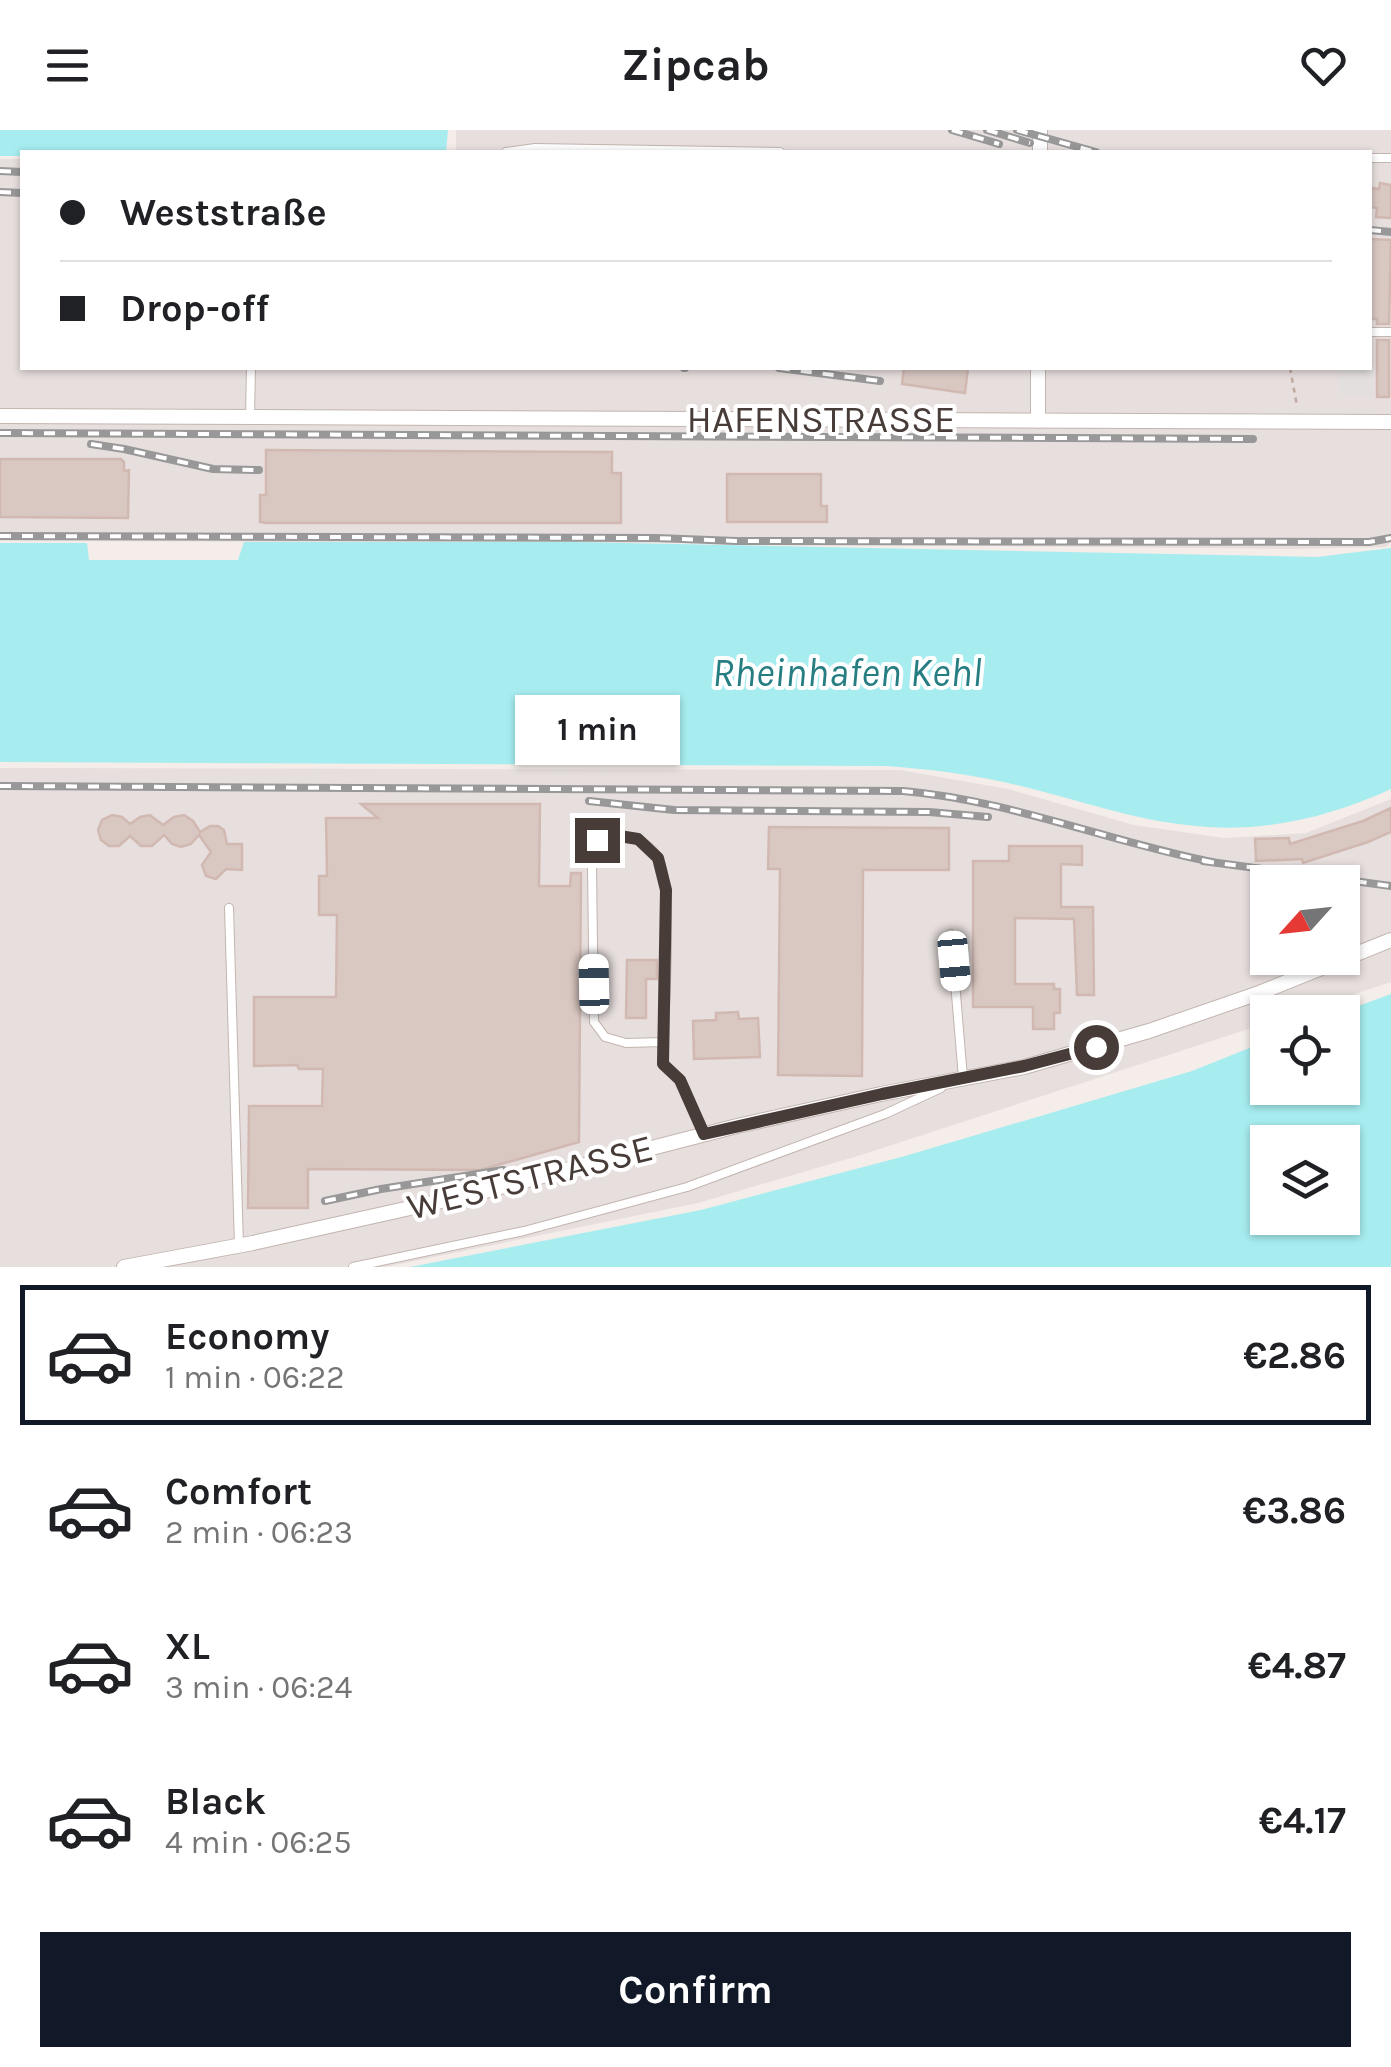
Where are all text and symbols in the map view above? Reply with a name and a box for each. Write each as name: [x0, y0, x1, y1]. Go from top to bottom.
icon: menu: [40, 38, 95, 93]
icon: heart: [1296, 38, 1351, 93]
text: Zipcab: [621, 39, 770, 91]
text: Weststraße: [120, 190, 327, 235]
text: Drop-off: [120, 286, 269, 331]
street label: HAFENSTRASSE: [687, 397, 955, 442]
water label: Rheinhafen Kehl: [712, 649, 982, 696]
callout: 1 min: [514, 695, 680, 765]
text: 1 min: [557, 711, 638, 748]
route end: [575, 818, 620, 863]
north arrow: [1250, 865, 1360, 975]
map controls: [1250, 865, 1360, 1235]
car: [936, 930, 972, 992]
car: [578, 954, 610, 1014]
button: locate: [1250, 995, 1360, 1105]
route start: [1074, 1025, 1119, 1070]
street label: WESTSTRASSE: [403, 1125, 658, 1230]
button: layers: [1250, 1125, 1360, 1235]
icon: car: [45, 1310, 135, 1400]
text: Economy: [165, 1314, 329, 1359]
text: €2.86: [1243, 1333, 1346, 1378]
text: 1 min · 06:22: [165, 1359, 345, 1396]
icon: car: [45, 1465, 135, 1555]
text: Comfort: [165, 1469, 312, 1514]
text: €3.86: [1242, 1488, 1346, 1533]
text: 2 min · 06:23: [165, 1514, 353, 1551]
icon: car: [45, 1620, 135, 1710]
text: XL: [165, 1624, 210, 1669]
text: €4.87: [1248, 1643, 1346, 1688]
text: 3 min · 06:24: [165, 1669, 352, 1706]
icon: car: [45, 1775, 135, 1865]
text: Black: [165, 1779, 266, 1824]
text: €4.17: [1259, 1798, 1346, 1843]
text: 4 min · 06:25: [165, 1824, 351, 1861]
button: Confirm: [40, 1932, 1351, 2047]

